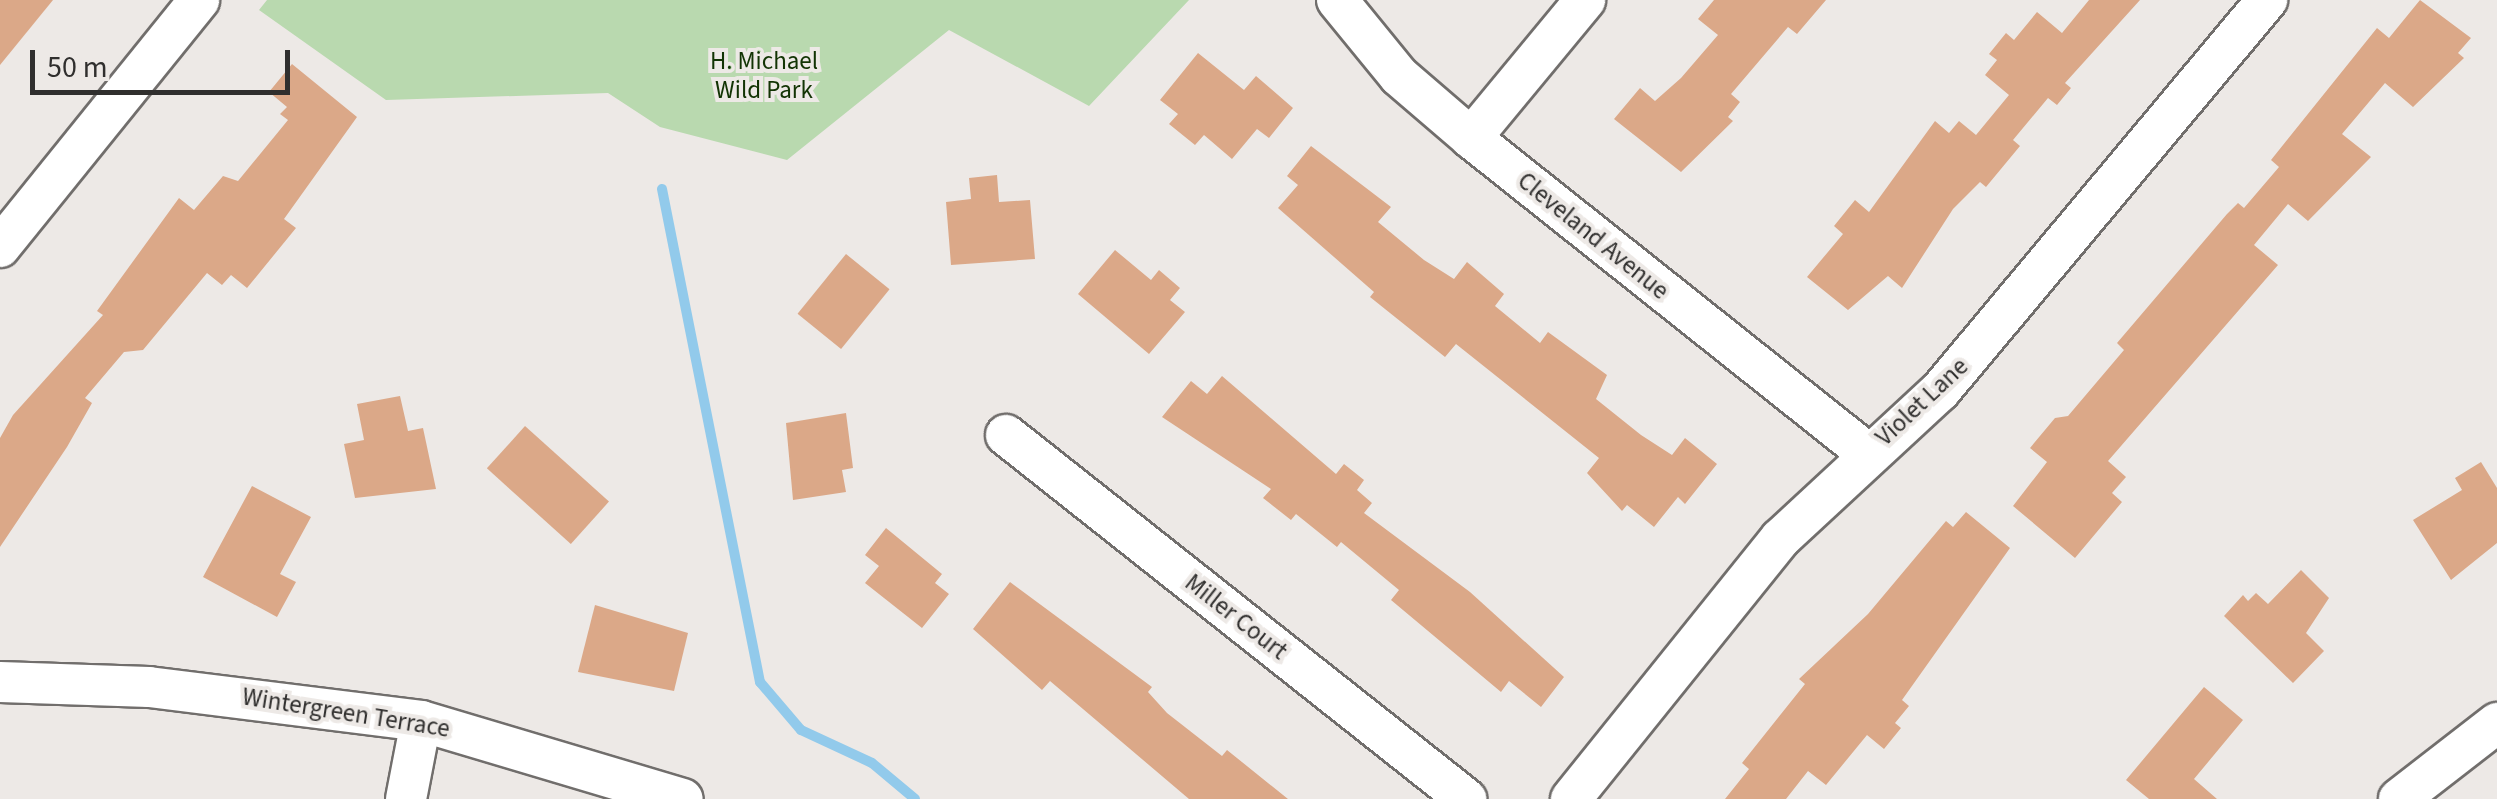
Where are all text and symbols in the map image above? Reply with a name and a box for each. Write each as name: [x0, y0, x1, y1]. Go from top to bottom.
scale bar: [35, 30, 295, 92]
text: 50 m: [47, 46, 108, 89]
park label: H. Michael Wild Park: [710, 47, 818, 106]
street label: Cleveland Avenue: [1511, 166, 1675, 306]
street label: Violet Lane: [1870, 352, 1974, 452]
street label: Miller Court: [1179, 568, 1293, 666]
street label: Wintergreen Terrace: [240, 682, 452, 744]

